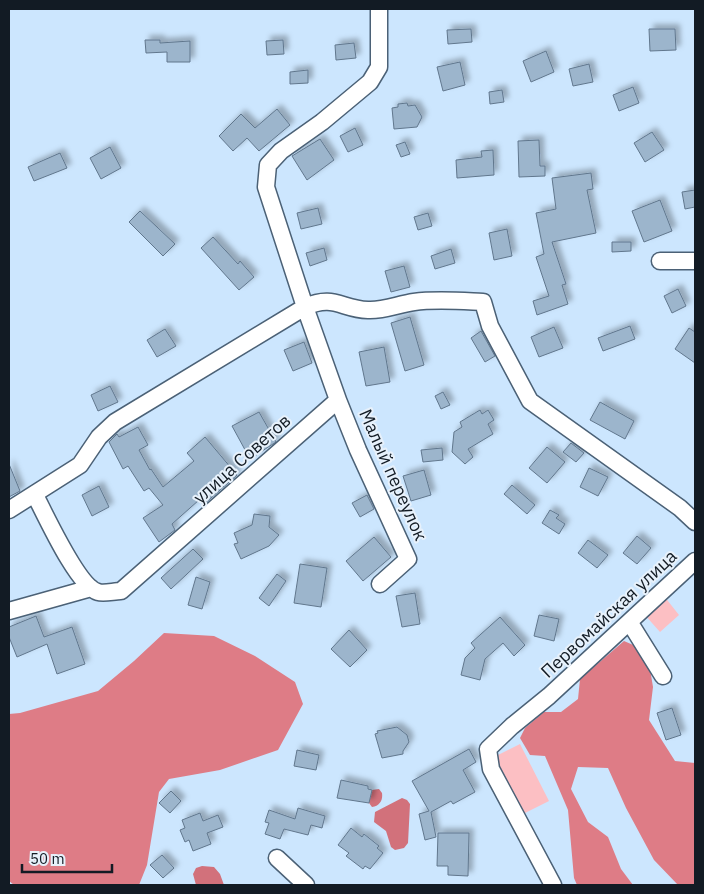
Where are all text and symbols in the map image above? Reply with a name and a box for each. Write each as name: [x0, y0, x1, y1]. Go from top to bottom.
street label: Малый переулок: [354, 405, 433, 544]
street label: улица Советов: [188, 409, 295, 508]
street label: Первомайская улица: [536, 544, 682, 683]
scale bar: [22, 842, 112, 874]
text: 50 m: [30, 849, 65, 868]

